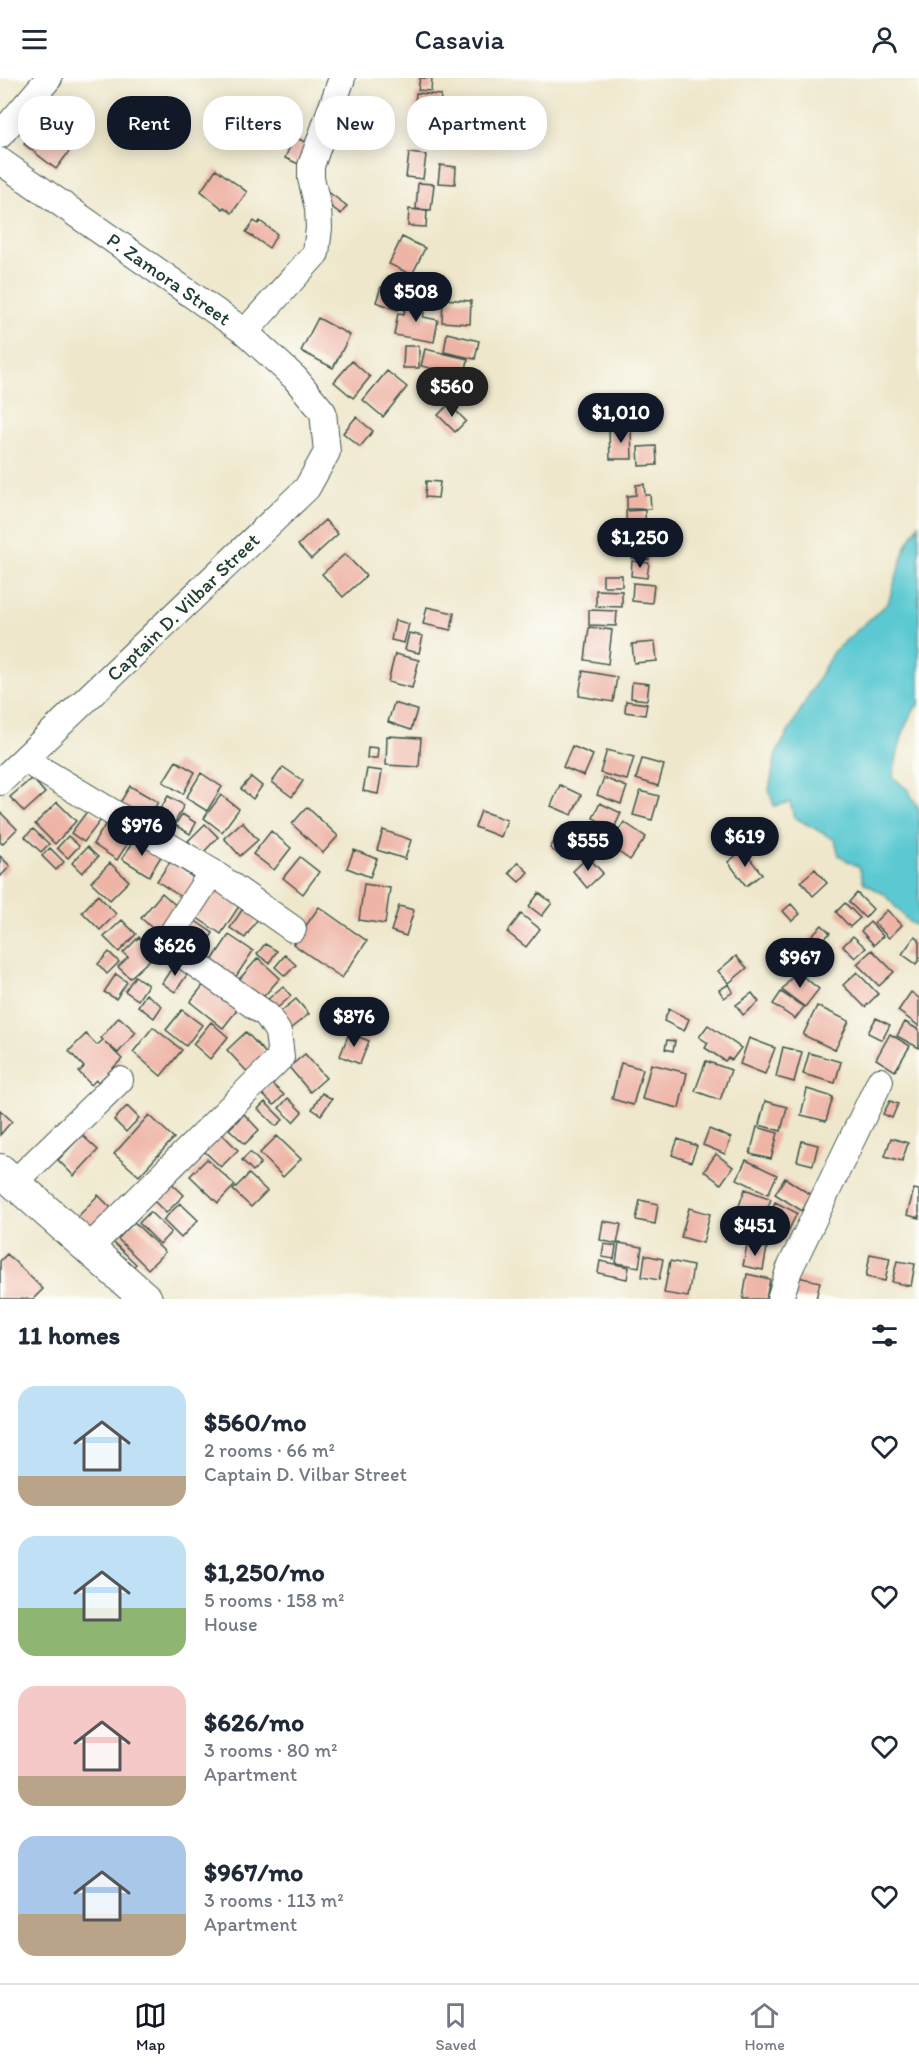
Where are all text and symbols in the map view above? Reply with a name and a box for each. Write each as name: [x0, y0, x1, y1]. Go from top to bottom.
icon: menu: [18, 23, 51, 56]
text: Casavia: [414, 23, 505, 56]
icon: person: [868, 23, 901, 56]
chip: Buy: [18, 96, 95, 150]
chip: Rent: [107, 96, 191, 150]
chip: Filters: [203, 96, 303, 150]
chip: New: [315, 96, 395, 150]
chip: Apartment: [407, 96, 547, 150]
street label: P. Zamora Street: [102, 227, 236, 331]
pin: $508: [380, 272, 452, 323]
text: $508: [394, 279, 438, 303]
pin: $560: [416, 367, 488, 418]
text: $560: [430, 374, 474, 398]
pin: $1,010: [572, 393, 670, 444]
text: $1,010: [592, 400, 650, 424]
pin: $1,250: [591, 518, 689, 569]
text: $1,250: [611, 525, 669, 549]
street label: Captain D. Vilbar Street: [102, 528, 264, 686]
pin: $976: [106, 806, 178, 857]
text: $976: [121, 813, 163, 837]
pin: $619: [709, 817, 781, 868]
pin: $555: [552, 821, 624, 872]
text: $619: [725, 824, 765, 848]
text: $555: [567, 828, 609, 852]
pin: $626: [139, 926, 211, 977]
text: $626: [154, 933, 196, 957]
pin: $967: [764, 938, 836, 989]
text: $967: [779, 945, 821, 969]
pin: $876: [318, 997, 390, 1048]
text: $876: [333, 1004, 375, 1028]
pin: $451: [719, 1206, 791, 1257]
text: $451: [734, 1213, 776, 1237]
text: 11 homes: [18, 1319, 120, 1351]
icon: filters: [868, 1319, 901, 1352]
text: $560/mo: [204, 1406, 307, 1438]
icon: home: [66, 1410, 138, 1482]
icon: heart: [868, 1430, 901, 1463]
text: 2 rooms · 66 m²: [204, 1438, 335, 1462]
text: Captain D. Vilbar Street: [204, 1462, 407, 1486]
text: $1,250/mo: [204, 1556, 325, 1588]
icon: home: [66, 1560, 138, 1632]
icon: heart: [868, 1580, 901, 1613]
text: 5 rooms · 158 m²: [204, 1588, 345, 1612]
text: House: [204, 1612, 258, 1636]
text: $626/mo: [204, 1706, 304, 1738]
icon: home: [66, 1710, 138, 1782]
icon: heart: [868, 1730, 901, 1763]
text: 3 rooms · 80 m²: [204, 1738, 337, 1762]
text: Apartment: [204, 1762, 297, 1786]
text: $967/mo: [204, 1856, 303, 1888]
icon: home: [66, 1860, 138, 1932]
icon: heart: [868, 1880, 901, 1913]
text: 3 rooms · 113 m²: [204, 1888, 344, 1912]
text: Apartment: [204, 1912, 297, 1936]
tab: Map: [134, 1999, 167, 2054]
tab: Saved: [435, 1999, 476, 2054]
tab: Home: [745, 1999, 785, 2054]

